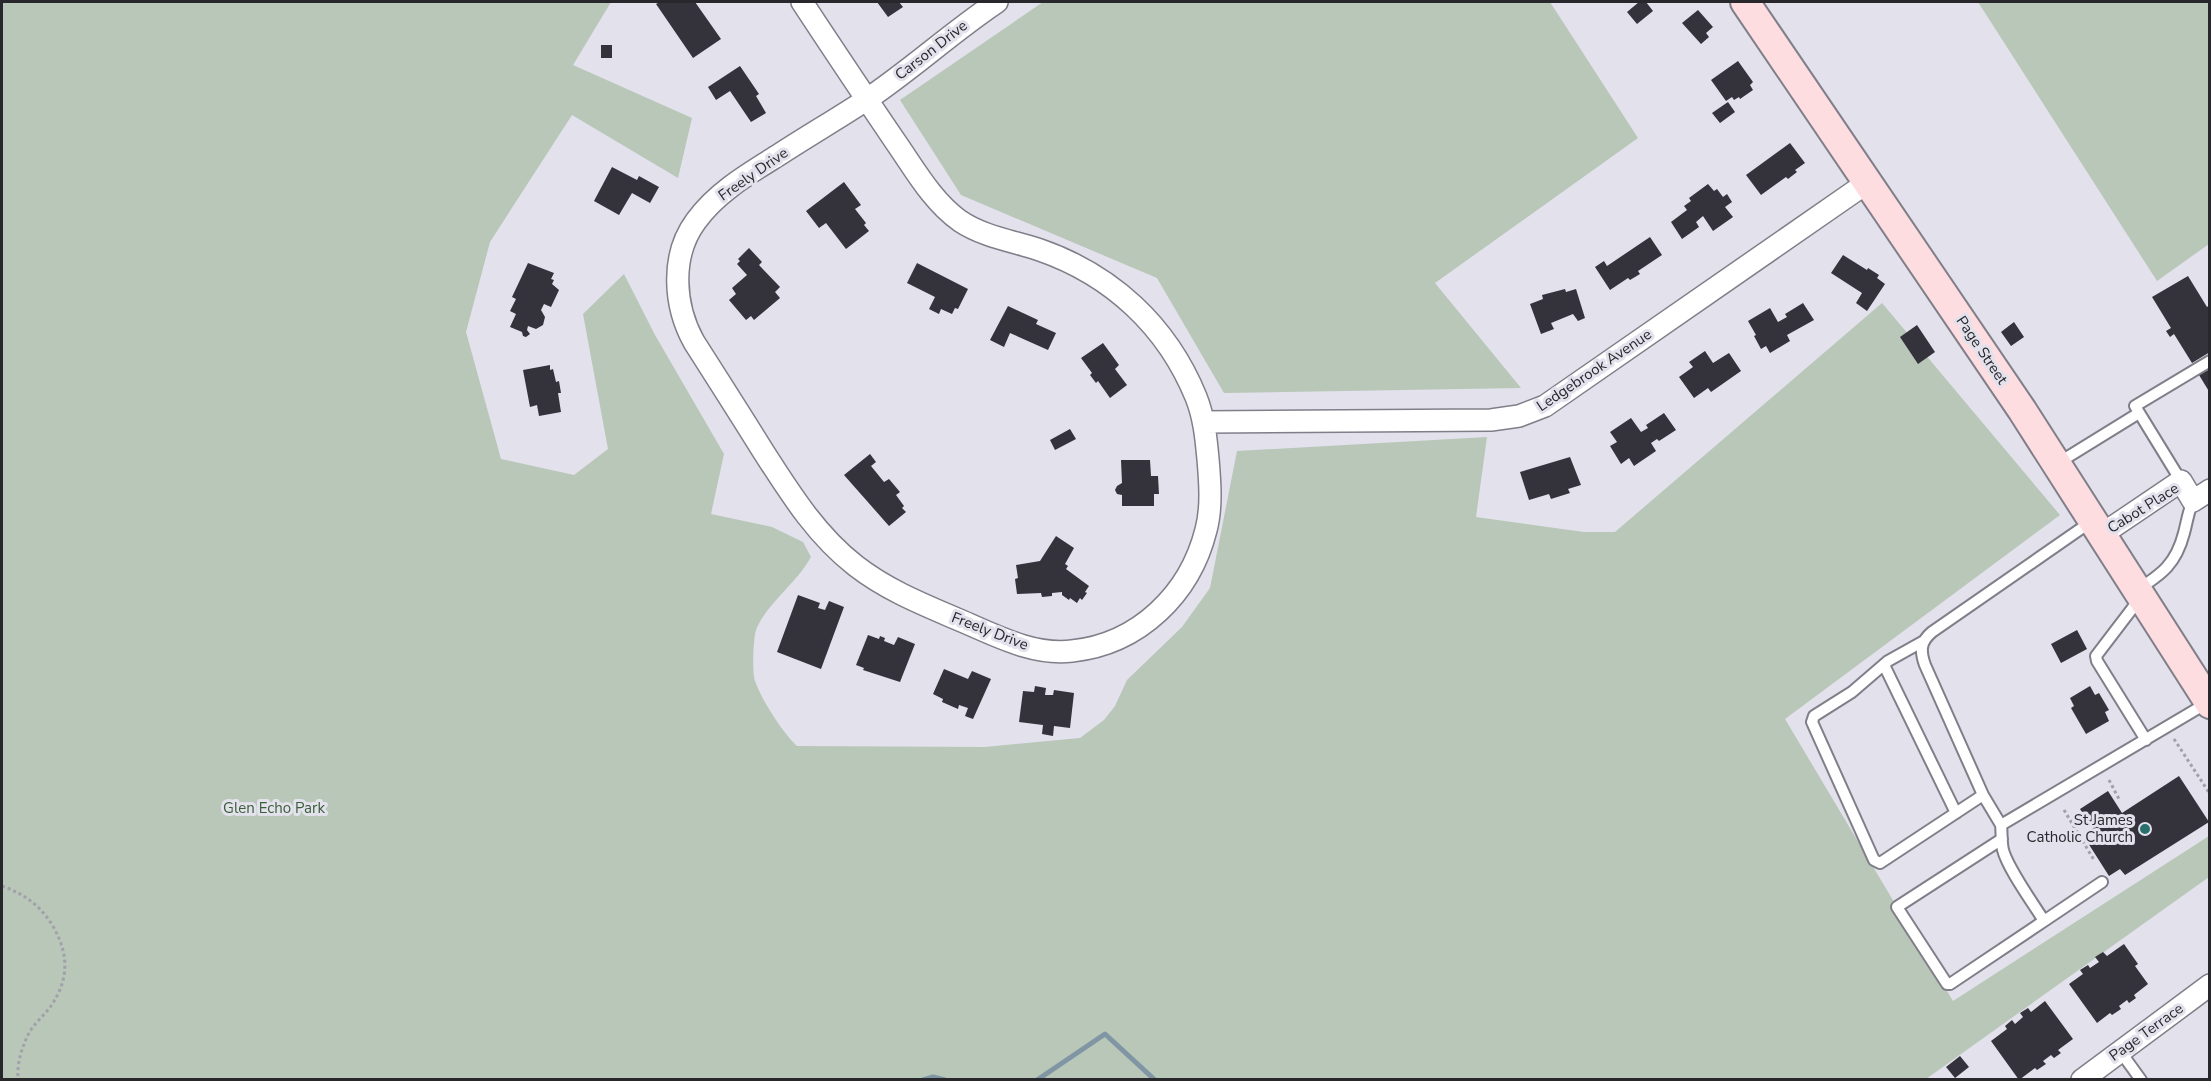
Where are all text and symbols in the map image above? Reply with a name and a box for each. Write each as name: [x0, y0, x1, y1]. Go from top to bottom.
street label: Carson Drive: [891, 15, 971, 85]
street label: Freely Drive: [714, 143, 792, 205]
street label: Page Street: [1952, 312, 2013, 389]
street label: Ledgebrook Avenue: [1533, 324, 1655, 416]
street label: Cabot Place: [2104, 478, 2182, 538]
street label: Freely Drive: [949, 607, 1031, 655]
park label: Glen Echo Park: [223, 798, 325, 818]
place label: St James Catholic Church: [2027, 810, 2133, 847]
marker: St James Catholic Church: [2138, 822, 2152, 836]
street label: Page Terrace: [2105, 998, 2187, 1066]

